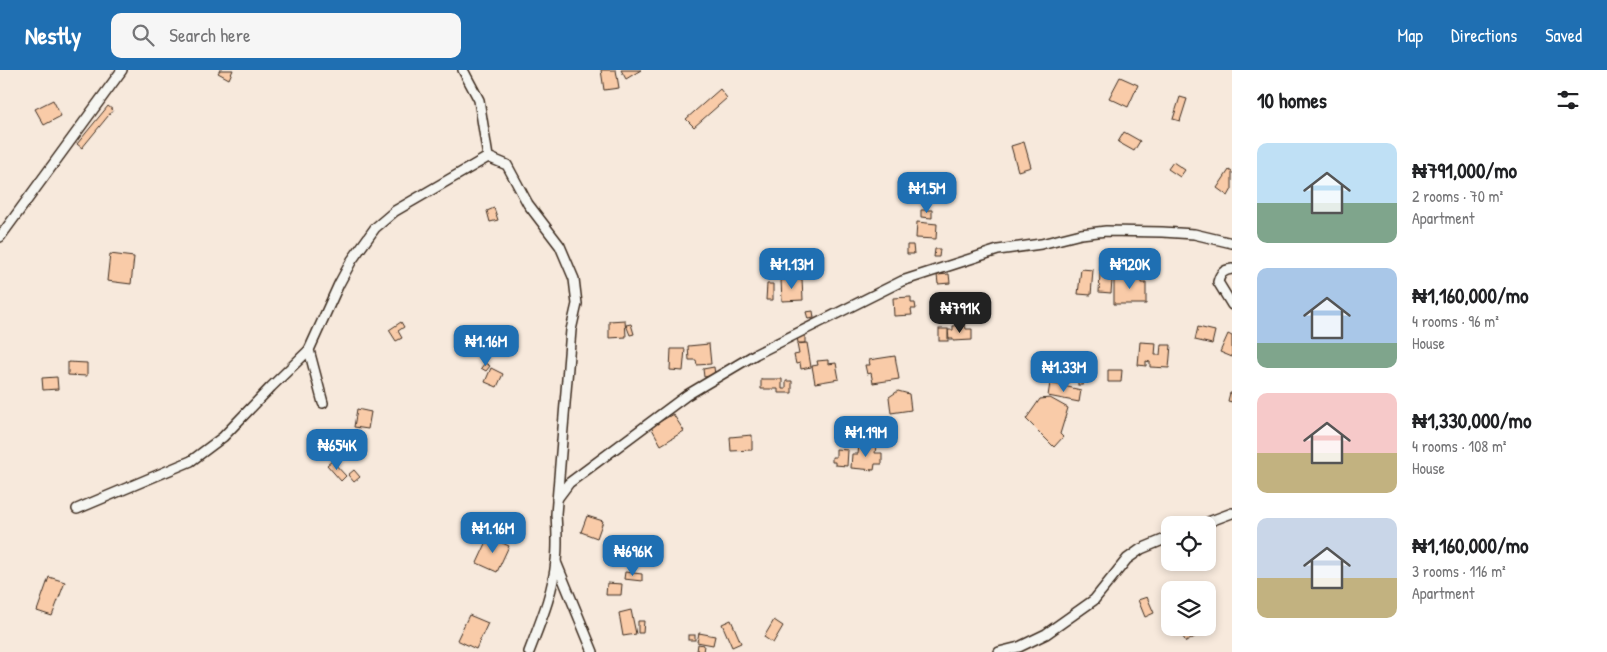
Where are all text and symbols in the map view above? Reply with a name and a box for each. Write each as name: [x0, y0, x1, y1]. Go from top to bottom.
search box: [111, 13, 461, 58]
text: Nestly: [25, 19, 81, 51]
icon: search: [129, 21, 157, 49]
text: Search here: [169, 22, 251, 48]
text: Map: [1398, 23, 1423, 48]
text: Directions: [1451, 23, 1517, 48]
text: Saved: [1545, 23, 1582, 48]
text: 10 homes: [1257, 86, 1327, 115]
icon: filters: [1554, 86, 1582, 114]
text: ₦791,000/mo: [1412, 156, 1517, 185]
icon: home: [1297, 163, 1357, 223]
pin: ₦1.5M: [892, 172, 962, 214]
text: ₦1.5M: [908, 177, 946, 199]
text: 2 rooms · 70 m²: [1412, 185, 1503, 207]
text: Apartment: [1412, 207, 1475, 229]
pin: ₦1.13M: [751, 248, 833, 290]
pin: ₦920K: [1095, 248, 1165, 290]
text: ₦1.13M: [770, 253, 814, 275]
text: ₦920K: [1110, 253, 1150, 275]
text: ₦1,160,000/mo: [1412, 281, 1529, 310]
icon: home: [1297, 288, 1357, 348]
pin: ₦791K: [925, 292, 995, 334]
text: ₦791K: [940, 297, 980, 319]
text: 4 rooms · 96 m²: [1412, 310, 1499, 332]
pin: ₦1.16M: [445, 324, 527, 367]
text: ₦1.16M: [465, 330, 507, 352]
text: House: [1412, 332, 1445, 354]
pin: ₦1.33M: [1023, 350, 1105, 393]
text: ₦1.33M: [1042, 356, 1086, 378]
text: ₦1,330,000/mo: [1412, 406, 1531, 435]
icon: home: [1297, 413, 1357, 473]
pin: ₦1.19M: [825, 416, 907, 458]
text: ₦1.19M: [845, 421, 887, 443]
pin: ₦654K: [302, 428, 372, 471]
text: ₦654K: [317, 434, 357, 456]
text: 4 rooms · 108 m²: [1412, 435, 1506, 457]
text: House: [1412, 457, 1445, 479]
pin: ₦1.16M: [452, 512, 534, 554]
map controls: [1161, 516, 1216, 636]
button: locate: [1161, 516, 1216, 571]
text: ₦1.16M: [472, 517, 514, 539]
text: ₦1,160,000/mo: [1412, 531, 1529, 560]
pin: ₦696K: [598, 534, 668, 577]
icon: home: [1297, 538, 1357, 598]
text: ₦696K: [614, 540, 652, 562]
text: 3 rooms · 116 m²: [1412, 560, 1506, 582]
button: layers: [1161, 581, 1216, 636]
text: Apartment: [1412, 582, 1475, 604]

